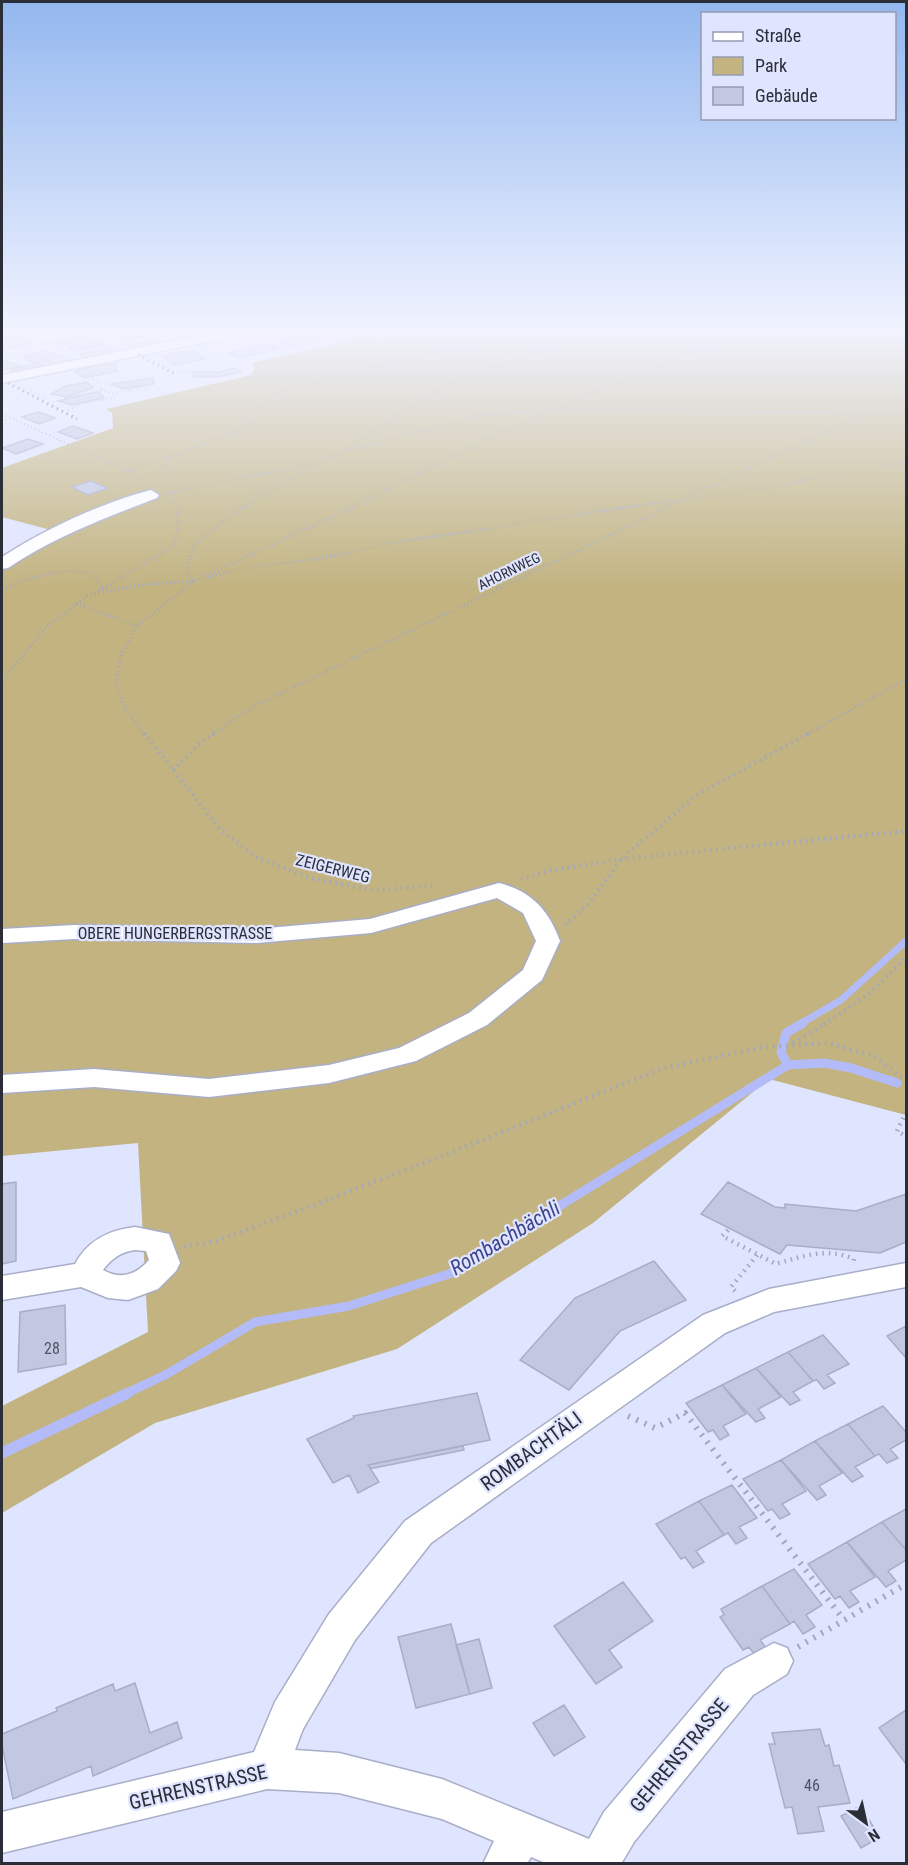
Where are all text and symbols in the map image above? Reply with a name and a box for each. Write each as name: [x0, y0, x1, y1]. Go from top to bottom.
legend: [701, 12, 896, 120]
text: Straße: [755, 25, 801, 46]
text: Park: [755, 55, 787, 76]
text: Gebäude: [755, 85, 818, 106]
street label: AHORNWEG: [475, 549, 543, 593]
street label: ZEIGERWEG: [294, 850, 372, 887]
street label: OBERE HUNGERBERGSTRASSE: [78, 924, 272, 943]
water label: Rombachbächli: [446, 1196, 565, 1280]
house number: 28: [44, 1339, 60, 1358]
street label: ROMBACHTÄLI: [476, 1406, 586, 1496]
street label: GEHRENSTRASSE: [625, 1693, 733, 1817]
street label: GEHRENSTRASSE: [127, 1759, 269, 1815]
house number: 46: [804, 1776, 820, 1795]
north arrow: [836, 1793, 896, 1853]
text: N: [865, 1825, 883, 1846]

